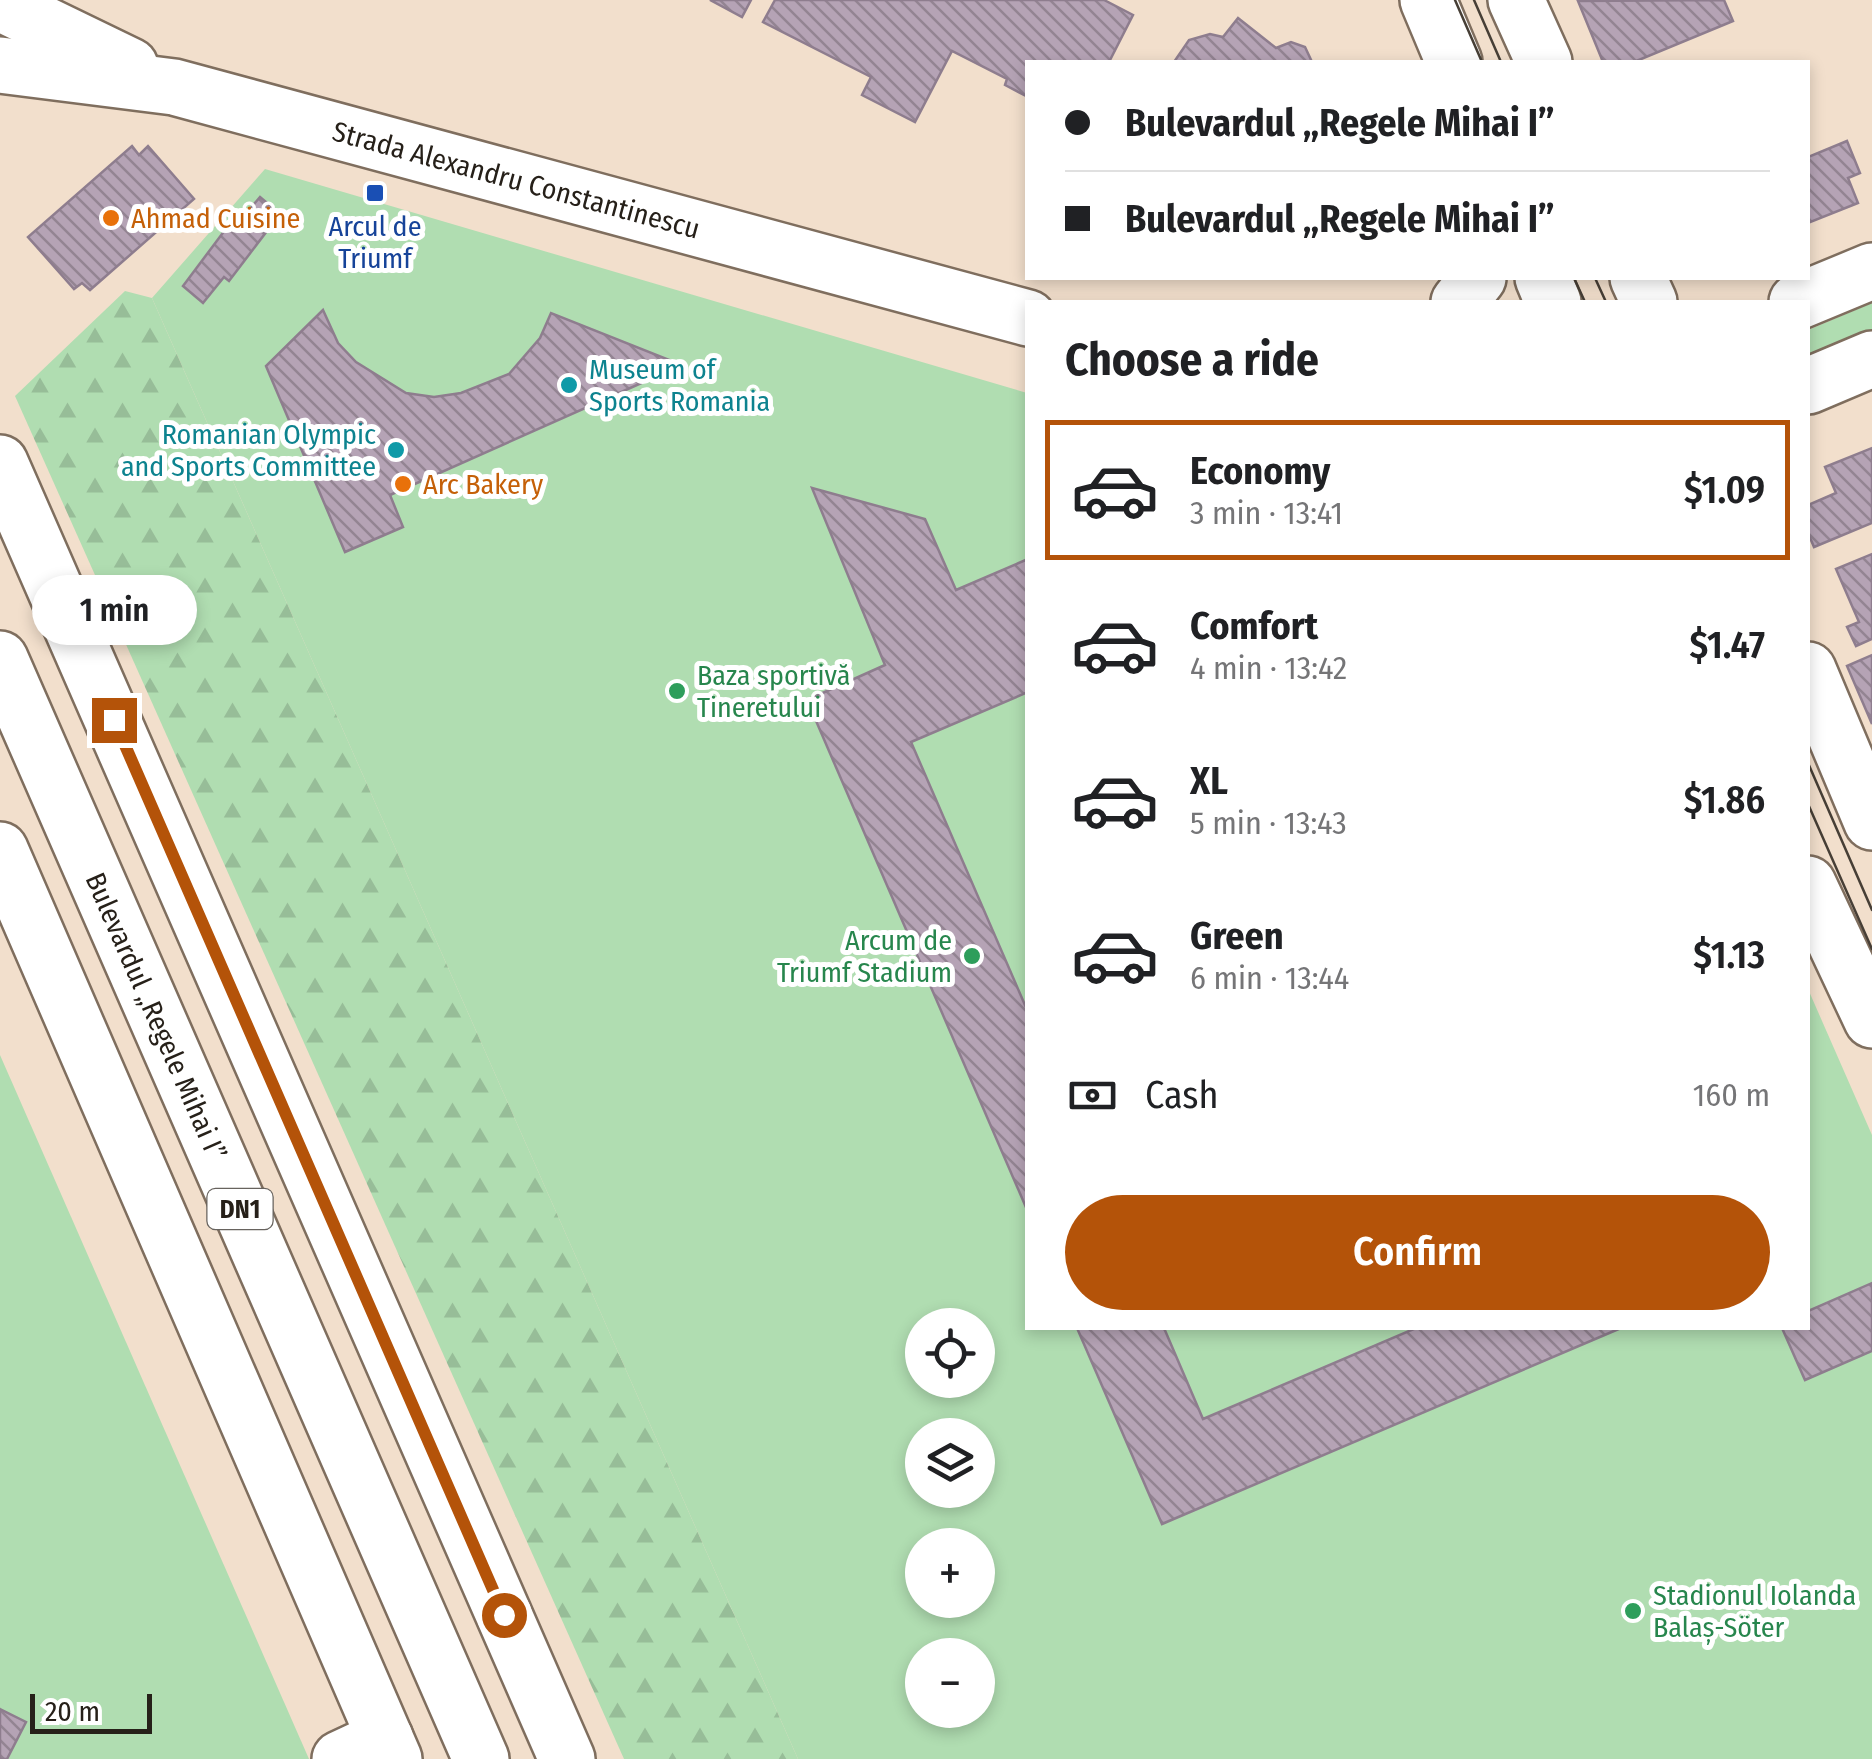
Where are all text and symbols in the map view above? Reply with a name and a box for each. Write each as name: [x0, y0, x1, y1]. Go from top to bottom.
text: Bulevardul „Regele Mihai I”: [1125, 100, 1554, 146]
street label: Strada Alexandru Constantinescu: [329, 115, 703, 245]
marker: Arcul de Triumf: [364, 182, 386, 204]
text: Bulevardul „Regele Mihai I”: [1125, 196, 1554, 242]
place label: Ahmad Cuisine: [131, 202, 300, 235]
marker: Ahmad Cuisine: [100, 207, 122, 229]
place label: Arcul de Triumf: [329, 210, 421, 275]
text: Choose a ride: [1065, 333, 1319, 387]
place label: Museum of Sports Romania: [589, 353, 770, 418]
marker: Museum of Sports Romania: [558, 374, 580, 396]
place label: Romanian Olympic and Sports Committee: [121, 418, 376, 483]
marker: Romanian Olympic and Sports Committee: [385, 439, 407, 461]
icon: car: [1070, 445, 1160, 535]
text: Economy: [1190, 448, 1330, 494]
text: $1.09: [1684, 467, 1765, 513]
place label: Arc Bakery: [423, 468, 544, 501]
marker: Arc Bakery: [392, 473, 414, 495]
text: 3 min · 13:41: [1190, 494, 1343, 532]
callout: 1 min: [32, 575, 196, 645]
text: 1 min: [80, 591, 149, 629]
icon: car: [1070, 600, 1160, 690]
text: Comfort: [1190, 603, 1318, 649]
text: $1.47: [1690, 622, 1765, 668]
text: 4 min · 13:42: [1190, 649, 1347, 687]
place label: Baza sportivă Tineretului: [697, 659, 850, 724]
marker: Baza sportivă Tineretului: [666, 680, 688, 702]
route end: [92, 698, 137, 743]
icon: car: [1070, 755, 1160, 845]
text: XL: [1190, 758, 1228, 804]
text: $1.86: [1684, 777, 1765, 823]
text: 5 min · 13:43: [1190, 804, 1347, 842]
street label: Bulevardul „Regele Mihai I”: [78, 868, 233, 1165]
icon: car: [1070, 910, 1160, 1000]
text: Green: [1190, 913, 1284, 959]
place label: Arcum de Triumf Stadium: [777, 924, 952, 989]
text: $1.13: [1693, 932, 1765, 978]
marker: Arcum de Triumf Stadium: [961, 945, 983, 967]
text: 6 min · 13:44: [1190, 959, 1349, 997]
icon: cash: [1065, 1068, 1120, 1123]
text: Cash: [1145, 1072, 1219, 1118]
text: 160 m: [1693, 1076, 1770, 1114]
road number: DN1: [208, 1189, 272, 1229]
button: Confirm: [1065, 1195, 1770, 1310]
map controls: [905, 1308, 995, 1728]
button: locate: [905, 1308, 995, 1398]
button: layers: [905, 1418, 995, 1508]
button: +: [905, 1528, 995, 1618]
place label: Stadionul Iolanda Balaș-Söter: [1653, 1579, 1856, 1645]
route start: [482, 1593, 527, 1638]
marker: Stadionul Iolanda Balaș-Söter: [1622, 1600, 1644, 1622]
button: −: [905, 1638, 995, 1728]
scale bar: [30, 1689, 152, 1734]
text: 20 m: [45, 1695, 100, 1728]

